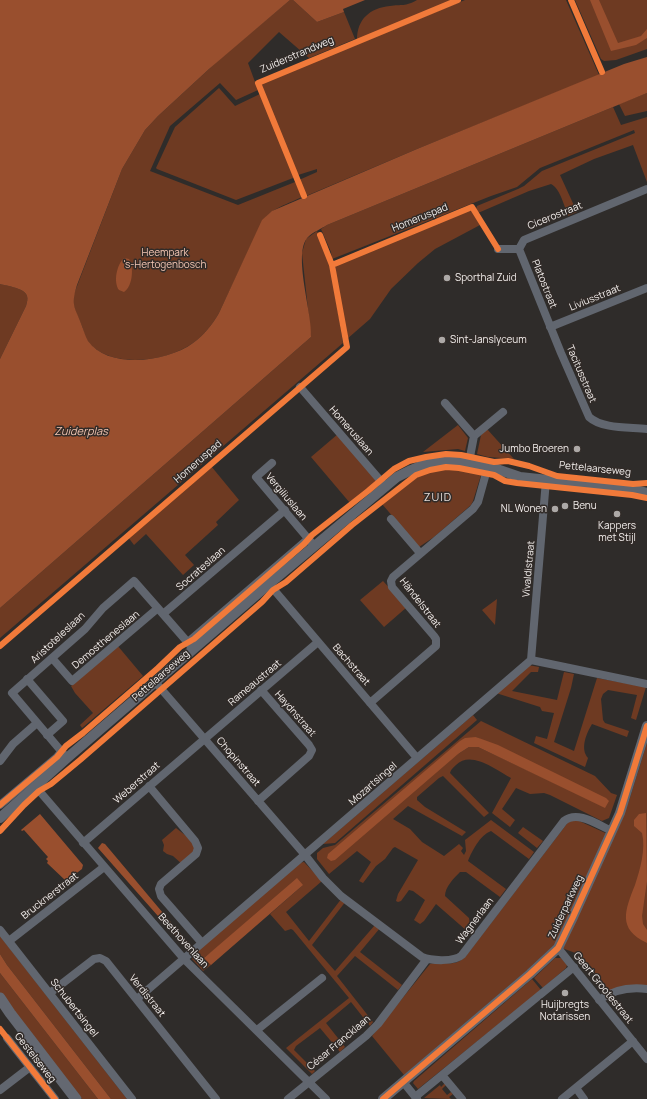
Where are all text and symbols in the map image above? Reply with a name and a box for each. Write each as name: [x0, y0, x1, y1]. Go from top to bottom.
street label: Zuiderstrandweg: [258, 34, 336, 76]
street label: Cicerostraat: [526, 200, 584, 232]
street label: Homeruspad: [390, 201, 450, 235]
park label: Heempark 's-Hertogenbosch: [124, 247, 206, 270]
street label: Platostraat: [529, 258, 559, 310]
place label: Sporthal Zuid: [455, 272, 517, 284]
marker: Sporthal Zuid: [442, 273, 452, 283]
street label: Liviusstraat: [568, 282, 622, 314]
place label: Sint-Janslyceum: [450, 334, 527, 346]
marker: Sint-Janslyceum: [437, 335, 447, 345]
street label: Tacitusstraat: [563, 343, 599, 405]
street label: Homeruslaan: [326, 404, 376, 458]
water label: Zuiderplas: [54, 425, 108, 439]
street label: Homeruspad: [172, 438, 224, 486]
place label: Jumbo Broeren: [500, 443, 569, 455]
marker: Jumbo Broeren: [572, 444, 582, 454]
street label: Pettelaarseweg: [559, 459, 631, 479]
street label: Vergiliuslaan: [263, 471, 309, 523]
district label: ZUID: [424, 491, 452, 505]
place label: Benu: [573, 500, 597, 512]
marker: Benu: [560, 501, 570, 511]
place label: NL Wonen: [501, 503, 547, 515]
marker: NL Wonen: [550, 504, 560, 514]
marker: Kappers met Stijl: [612, 509, 622, 519]
place label: Kappers met Stijl: [598, 520, 636, 544]
street label: Vivaldistraat: [521, 540, 537, 598]
street label: Socrateslaan: [174, 545, 228, 593]
street label: Händelstraat: [397, 576, 443, 630]
street label: Demostheneslaan: [70, 608, 142, 672]
street label: Aristoteleslaan: [28, 610, 88, 666]
street label: Bachstraat: [330, 642, 372, 688]
street label: Pettelaarseweg: [130, 648, 192, 704]
street label: Rameaustraat: [226, 657, 284, 709]
street label: Haydnstraat: [272, 689, 318, 739]
street label: Chopinstraat: [213, 735, 263, 789]
street label: Weberstraat: [111, 760, 163, 806]
street label: Mozartsingel: [346, 760, 400, 808]
street label: Brucknerstraat: [19, 870, 81, 922]
street label: Zuiderparkweg: [546, 873, 586, 941]
street label: Wagnerlaan: [454, 895, 496, 947]
street label: Beethovenlaan: [155, 911, 211, 971]
street label: Geert Grootestraat: [571, 950, 635, 1026]
street label: Verdistraat: [126, 972, 168, 1020]
street label: Schubertsingel: [48, 976, 100, 1040]
marker: Huijbregts Notarissen: [560, 988, 570, 998]
place label: Huijbregts Notarissen: [540, 999, 590, 1022]
street label: César Francklaan: [305, 1013, 373, 1073]
street label: Gestelseweg: [12, 1031, 58, 1085]

